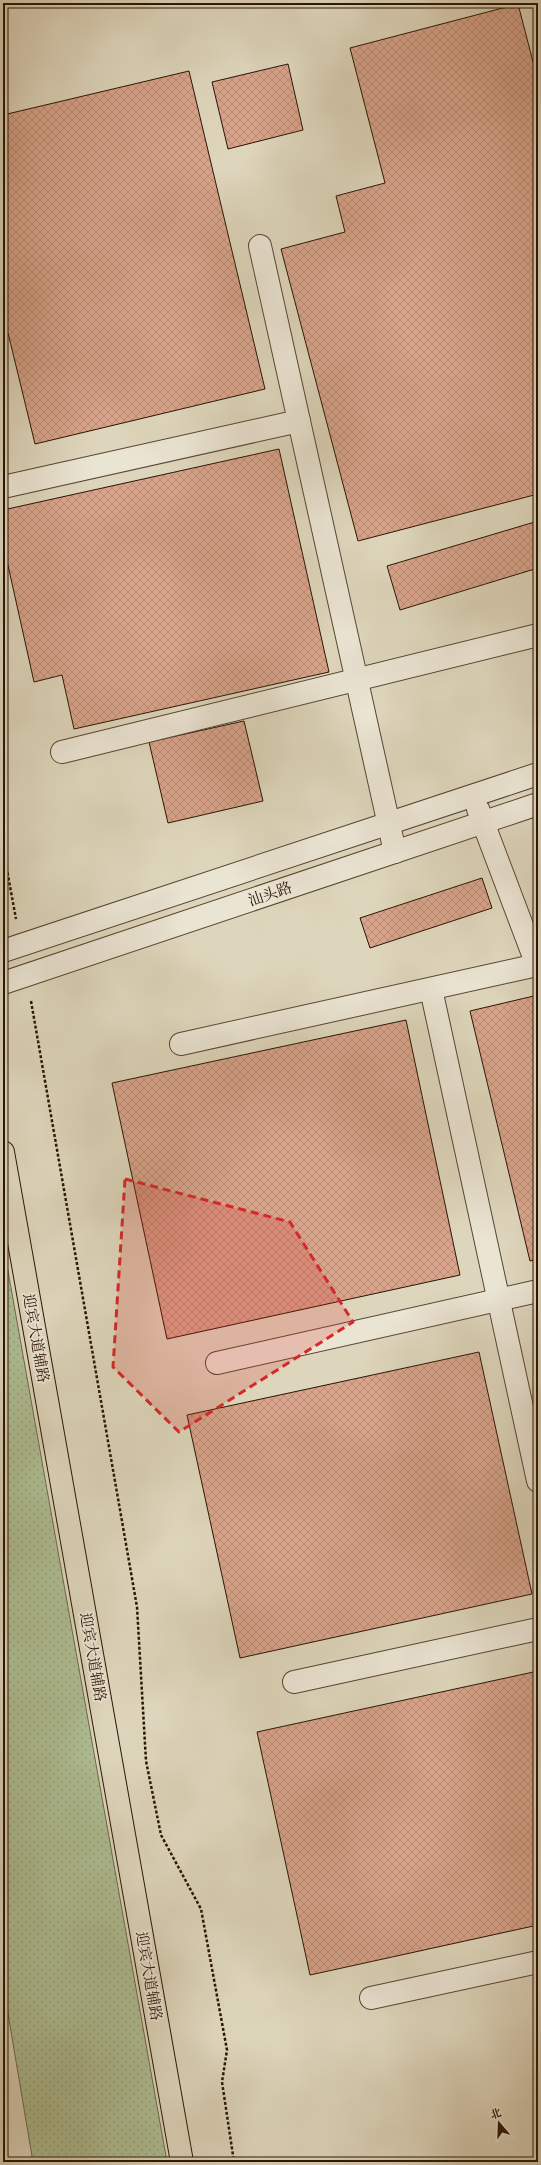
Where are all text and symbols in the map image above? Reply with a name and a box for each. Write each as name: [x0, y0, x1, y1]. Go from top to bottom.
street label: 汕头路: [246, 878, 295, 911]
street label: 迎宾大道辅路: [18, 1292, 53, 1384]
street label: 迎宾大道辅路: [75, 1611, 110, 1703]
street label: 迎宾大道辅路: [131, 1930, 166, 2022]
north arrow: [479, 2103, 519, 2143]
text: 北: [489, 2106, 503, 2122]

